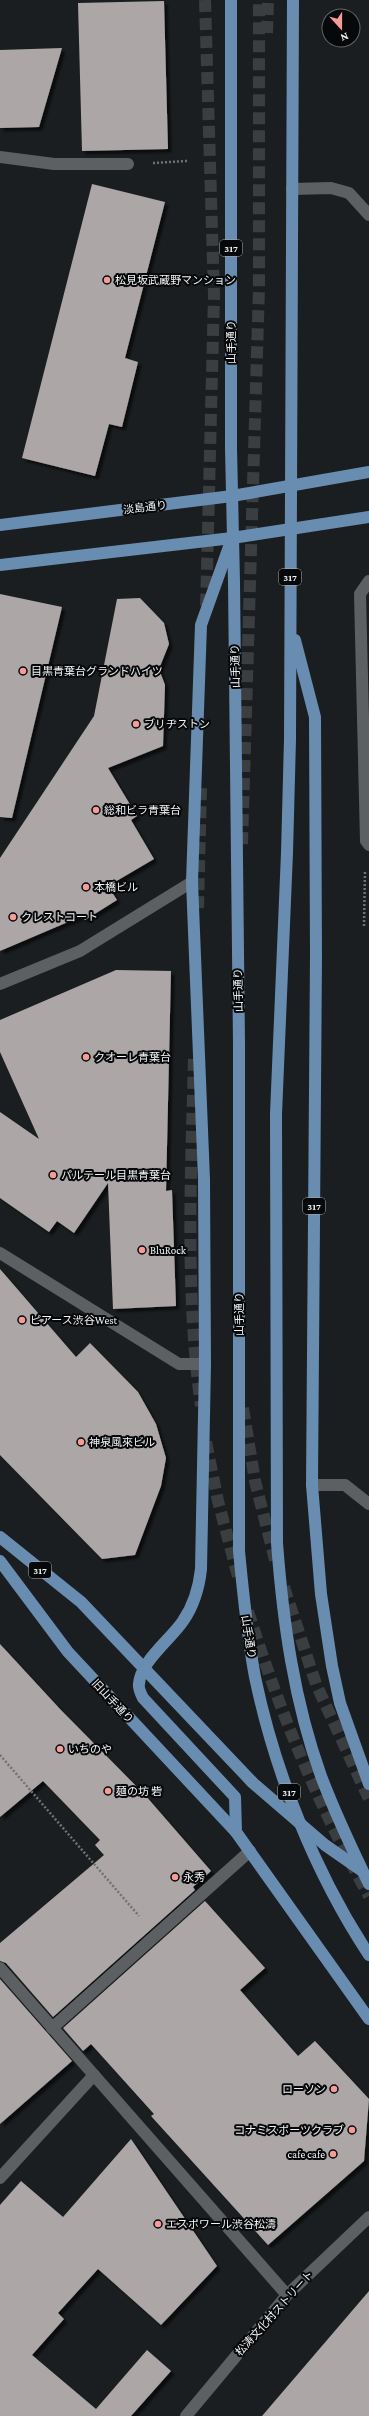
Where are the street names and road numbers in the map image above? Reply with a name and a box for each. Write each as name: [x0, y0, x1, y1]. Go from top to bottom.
road number: 317: [220, 240, 242, 256]
street label: 山手通り: [225, 320, 237, 364]
street label: 淡島通り: [122, 498, 168, 516]
road number: 317: [279, 569, 301, 585]
street label: 山手通り: [229, 644, 241, 688]
street label: 山手通り: [232, 968, 244, 1012]
road number: 317: [303, 1198, 325, 1214]
street label: 山手通り: [233, 1292, 245, 1336]
road number: 317: [29, 1562, 51, 1578]
street label: 山手通り: [240, 1614, 258, 1660]
street label: 旧山手通り: [90, 1677, 136, 1725]
road number: 317: [278, 1784, 300, 1800]
street label: 松涛文化村ストリート: [233, 2268, 315, 2358]

